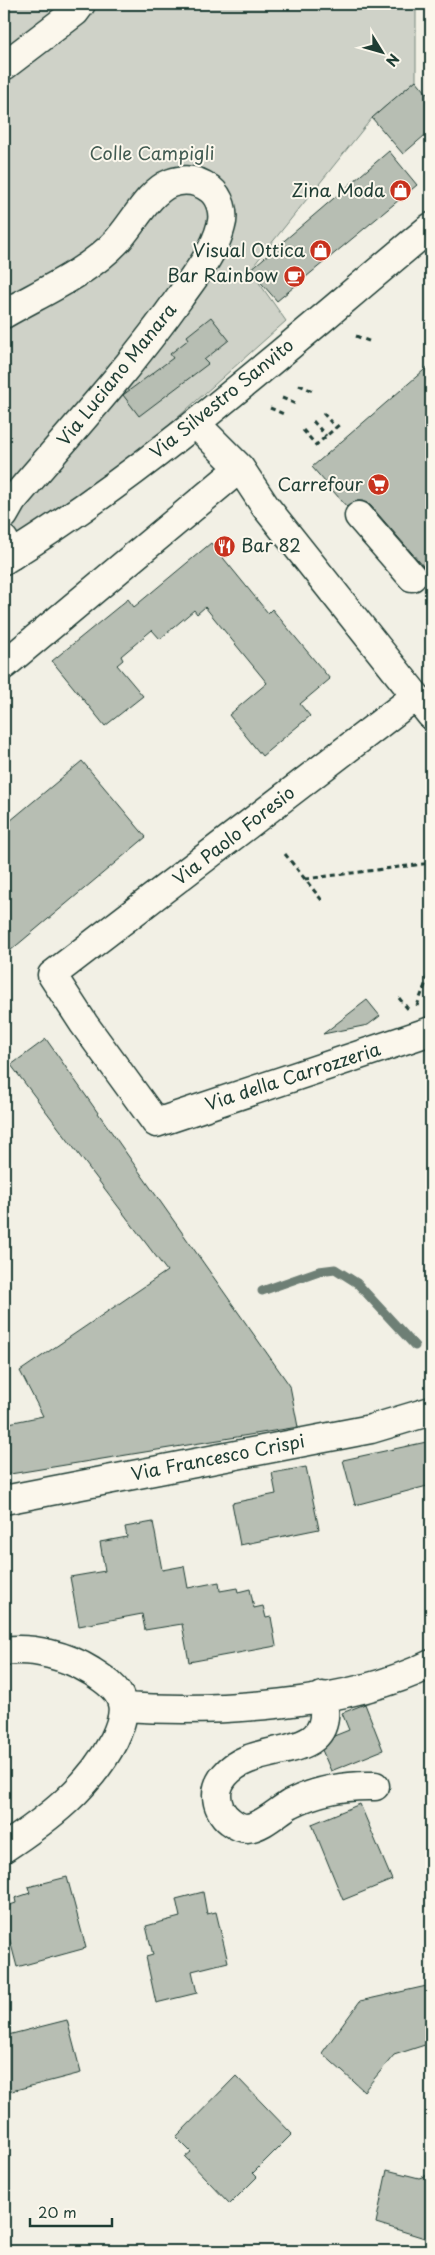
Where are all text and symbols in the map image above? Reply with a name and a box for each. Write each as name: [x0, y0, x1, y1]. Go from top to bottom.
north arrow: [358, 28, 408, 78]
text: N: [381, 49, 405, 71]
park label: Colle Campigli: [89, 139, 215, 166]
place label: Zina Moda: [291, 176, 385, 203]
shop icon: Zina Moda: [389, 179, 413, 203]
place label: Visual Ottica: [193, 236, 306, 263]
shop icon: Visual Ottica: [309, 239, 333, 263]
place label: Bar Rainbow: [167, 261, 278, 288]
cafe icon: Bar Rainbow: [282, 264, 306, 288]
street label: Via Luciano Manara: [50, 296, 182, 451]
street label: Via Silvestro Sanvito: [143, 331, 299, 464]
place label: Carrefour: [278, 470, 364, 497]
supermarket icon: Carrefour: [367, 473, 391, 497]
place label: Bar 82: [241, 531, 301, 558]
restaurant icon: Bar 82: [213, 534, 237, 558]
street label: Via Paolo Foresio: [166, 779, 300, 891]
street label: Via della Carrozzeria: [201, 1034, 384, 1117]
street label: Via Francesco Crispi: [128, 1426, 307, 1487]
scale bar: [30, 2195, 112, 2227]
text: 20 m: [38, 2200, 77, 2223]

